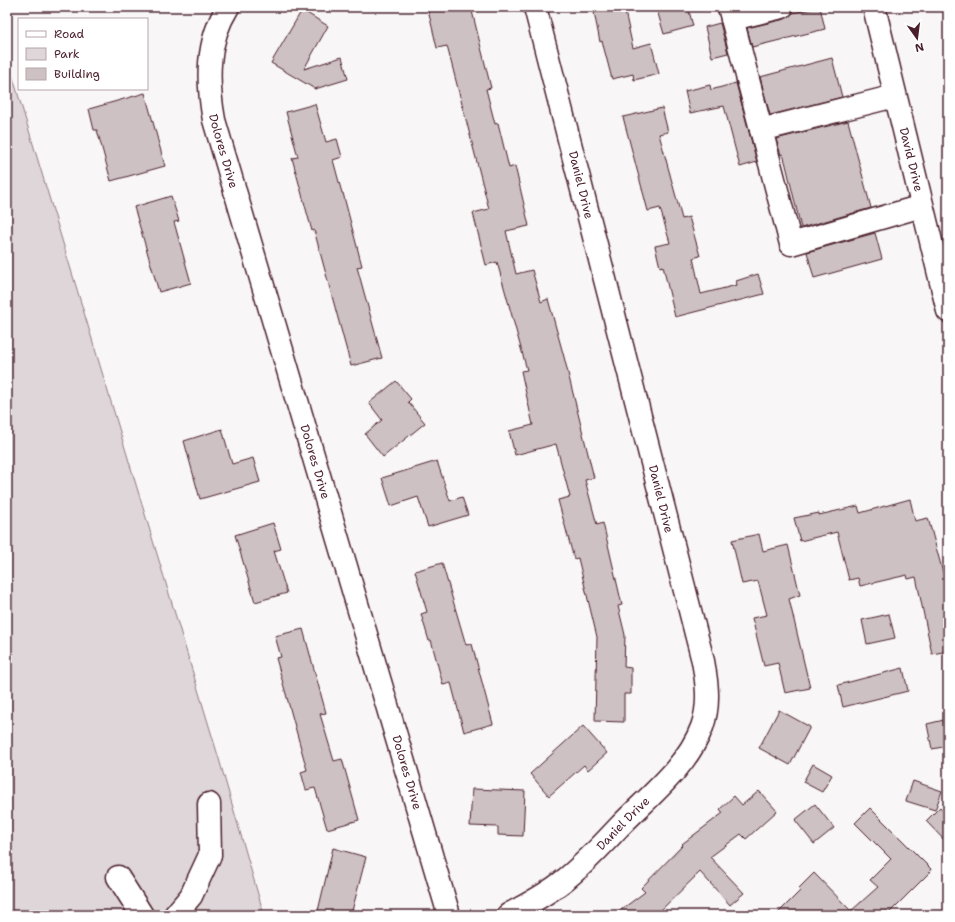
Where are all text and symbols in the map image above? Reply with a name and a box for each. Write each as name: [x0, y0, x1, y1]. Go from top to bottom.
legend: [18, 18, 148, 90]
north arrow: [897, 18, 937, 58]
text: Road: [54, 26, 85, 42]
text: N: [913, 39, 925, 56]
text: Park: [54, 46, 80, 62]
text: Building: [54, 66, 100, 82]
street label: Dolores Drive: [205, 113, 242, 190]
street label: David Drive: [896, 126, 927, 193]
street label: Daniel Drive: [565, 149, 597, 221]
street label: Dolores Drive: [296, 423, 334, 501]
street label: Daniel Drive: [645, 463, 677, 535]
street label: Dolores Drive: [388, 733, 425, 812]
street label: Daniel Drive: [593, 793, 653, 854]

